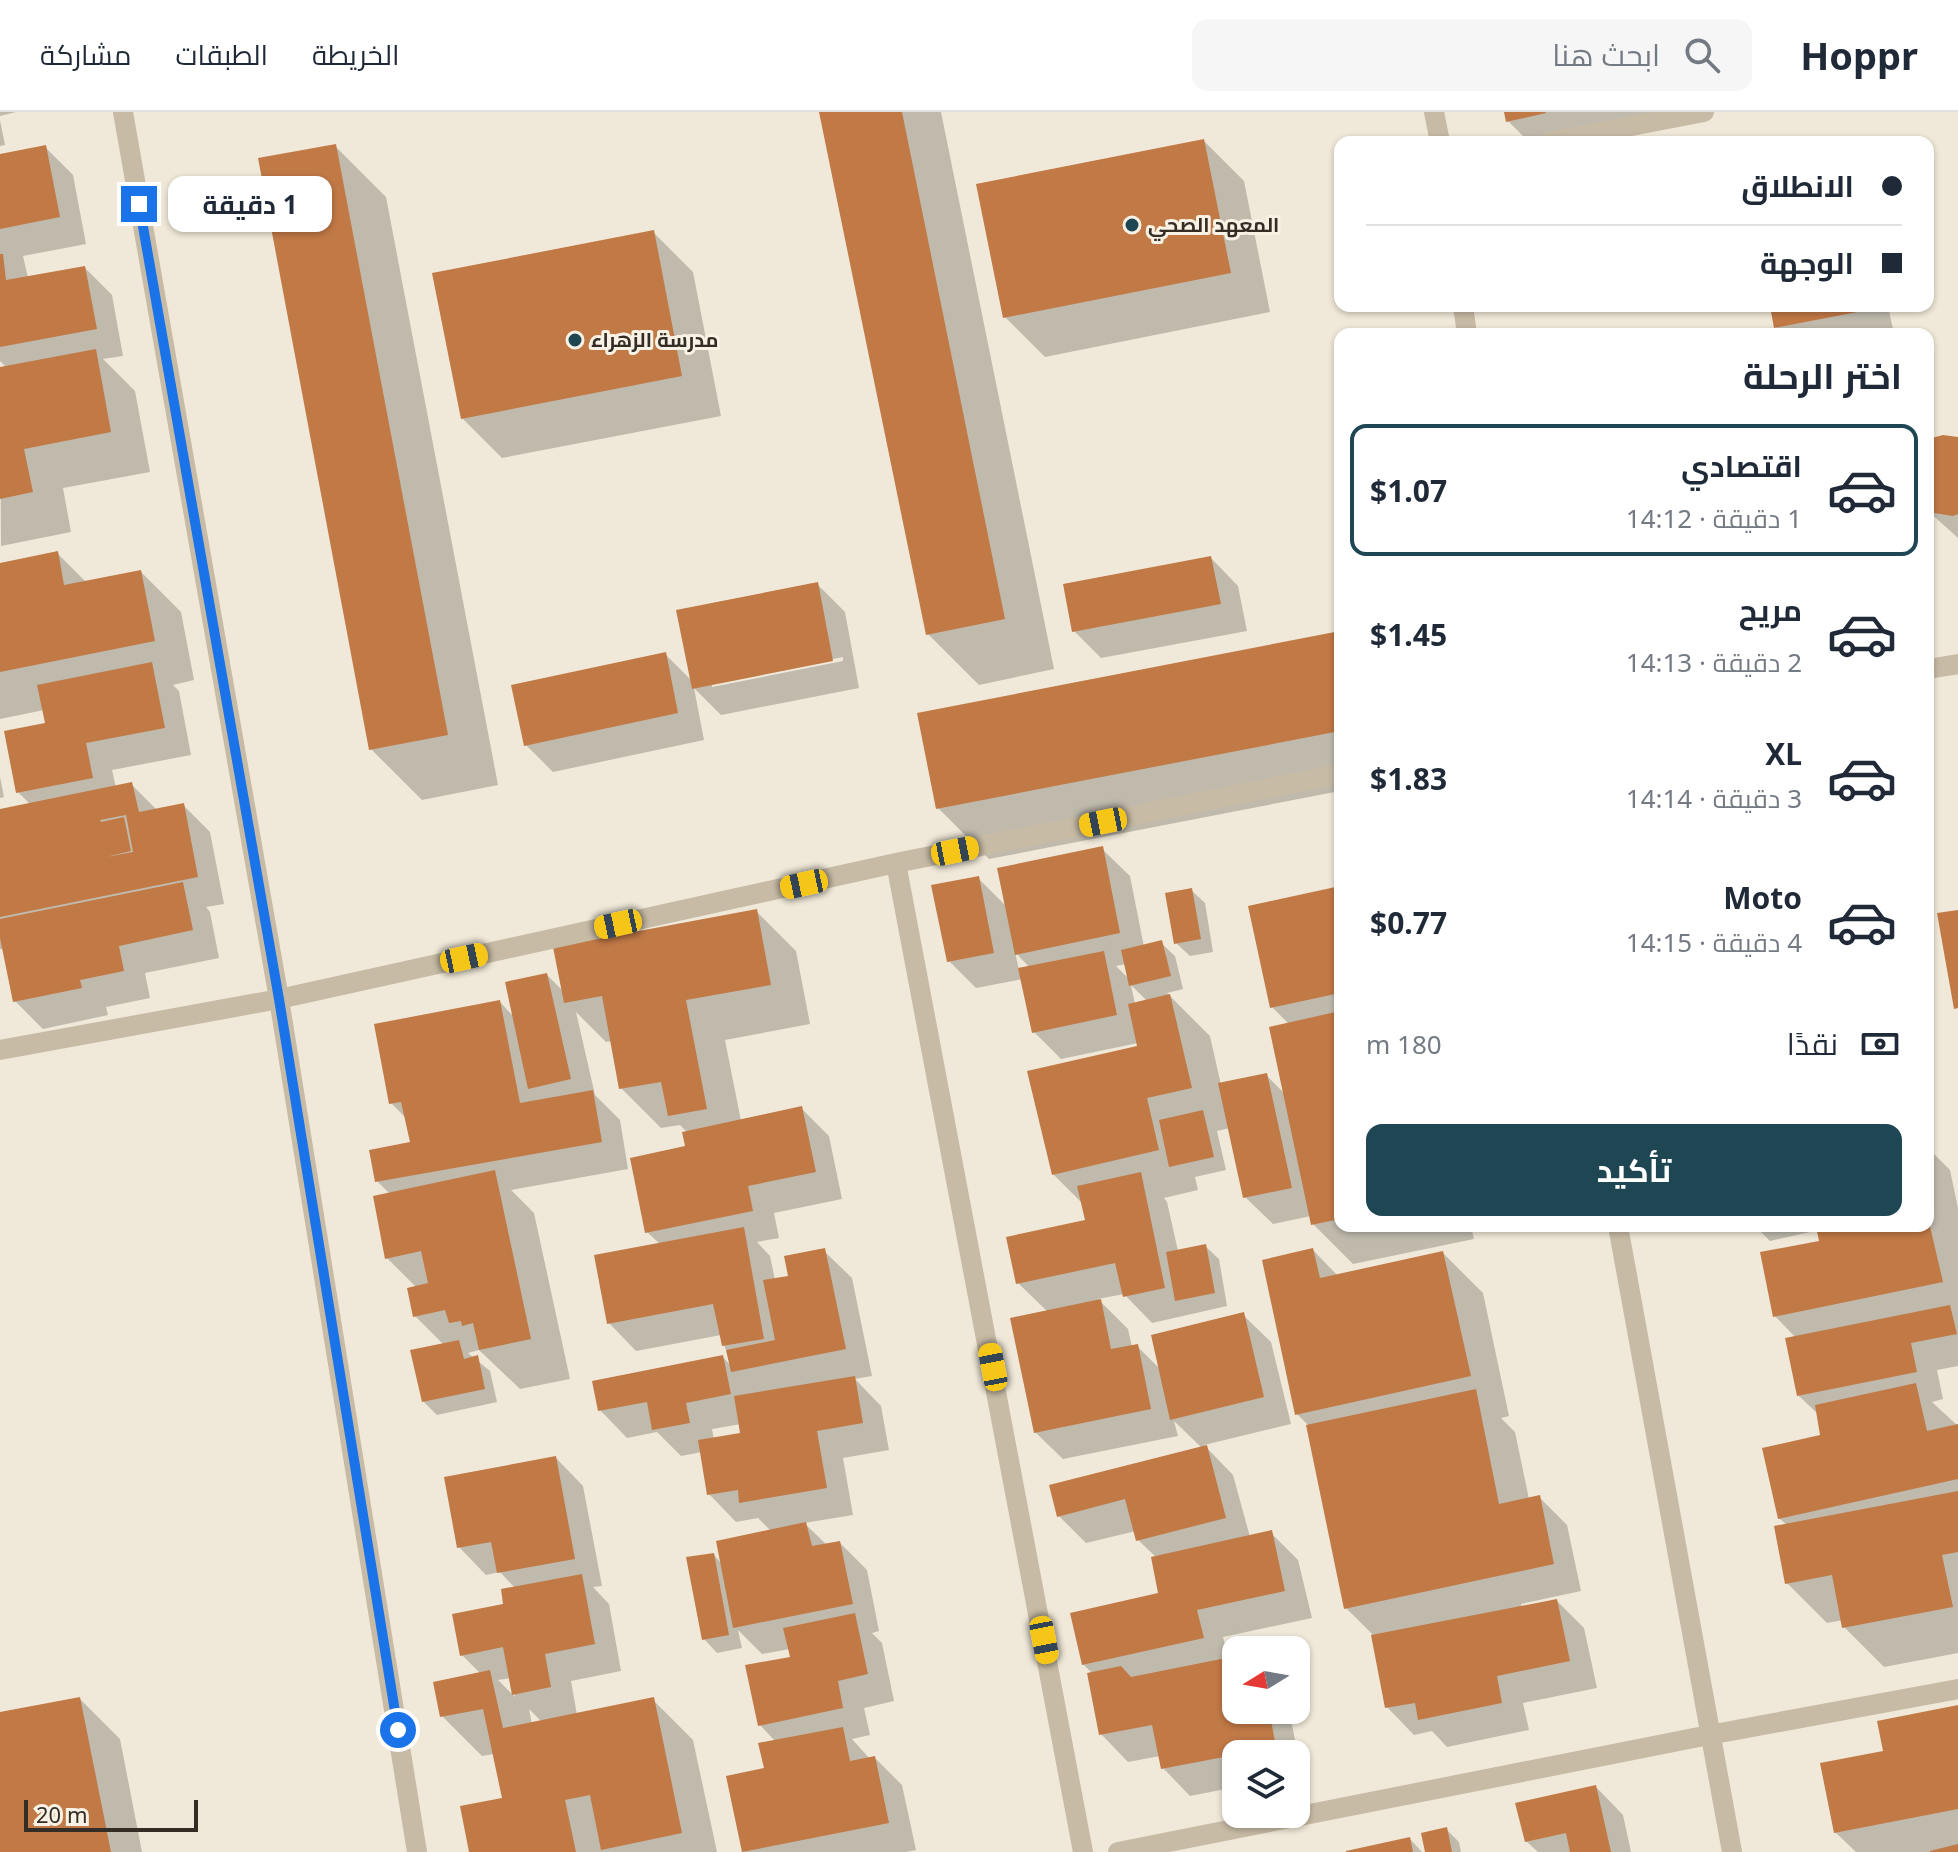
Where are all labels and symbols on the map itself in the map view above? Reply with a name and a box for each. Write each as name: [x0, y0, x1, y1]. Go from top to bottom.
callout: 1 دقيقة: [167, 176, 331, 232]
route end: [121, 186, 157, 222]
place label: المعهد الصحي: [1148, 211, 1279, 241]
marker: المعهد الصحي: [1123, 216, 1141, 234]
place label: مدرسة الزهراء: [591, 326, 718, 353]
marker: مدرسة الزهراء: [566, 331, 584, 349]
car: [1077, 806, 1129, 838]
car: [929, 835, 981, 867]
car: [778, 867, 830, 901]
car: [592, 907, 644, 941]
car: [438, 941, 490, 975]
car: [977, 1341, 1009, 1393]
car: [1028, 1614, 1060, 1666]
north arrow: [1222, 1636, 1310, 1724]
route start: [380, 1712, 416, 1748]
scale bar: [24, 1796, 198, 1832]

